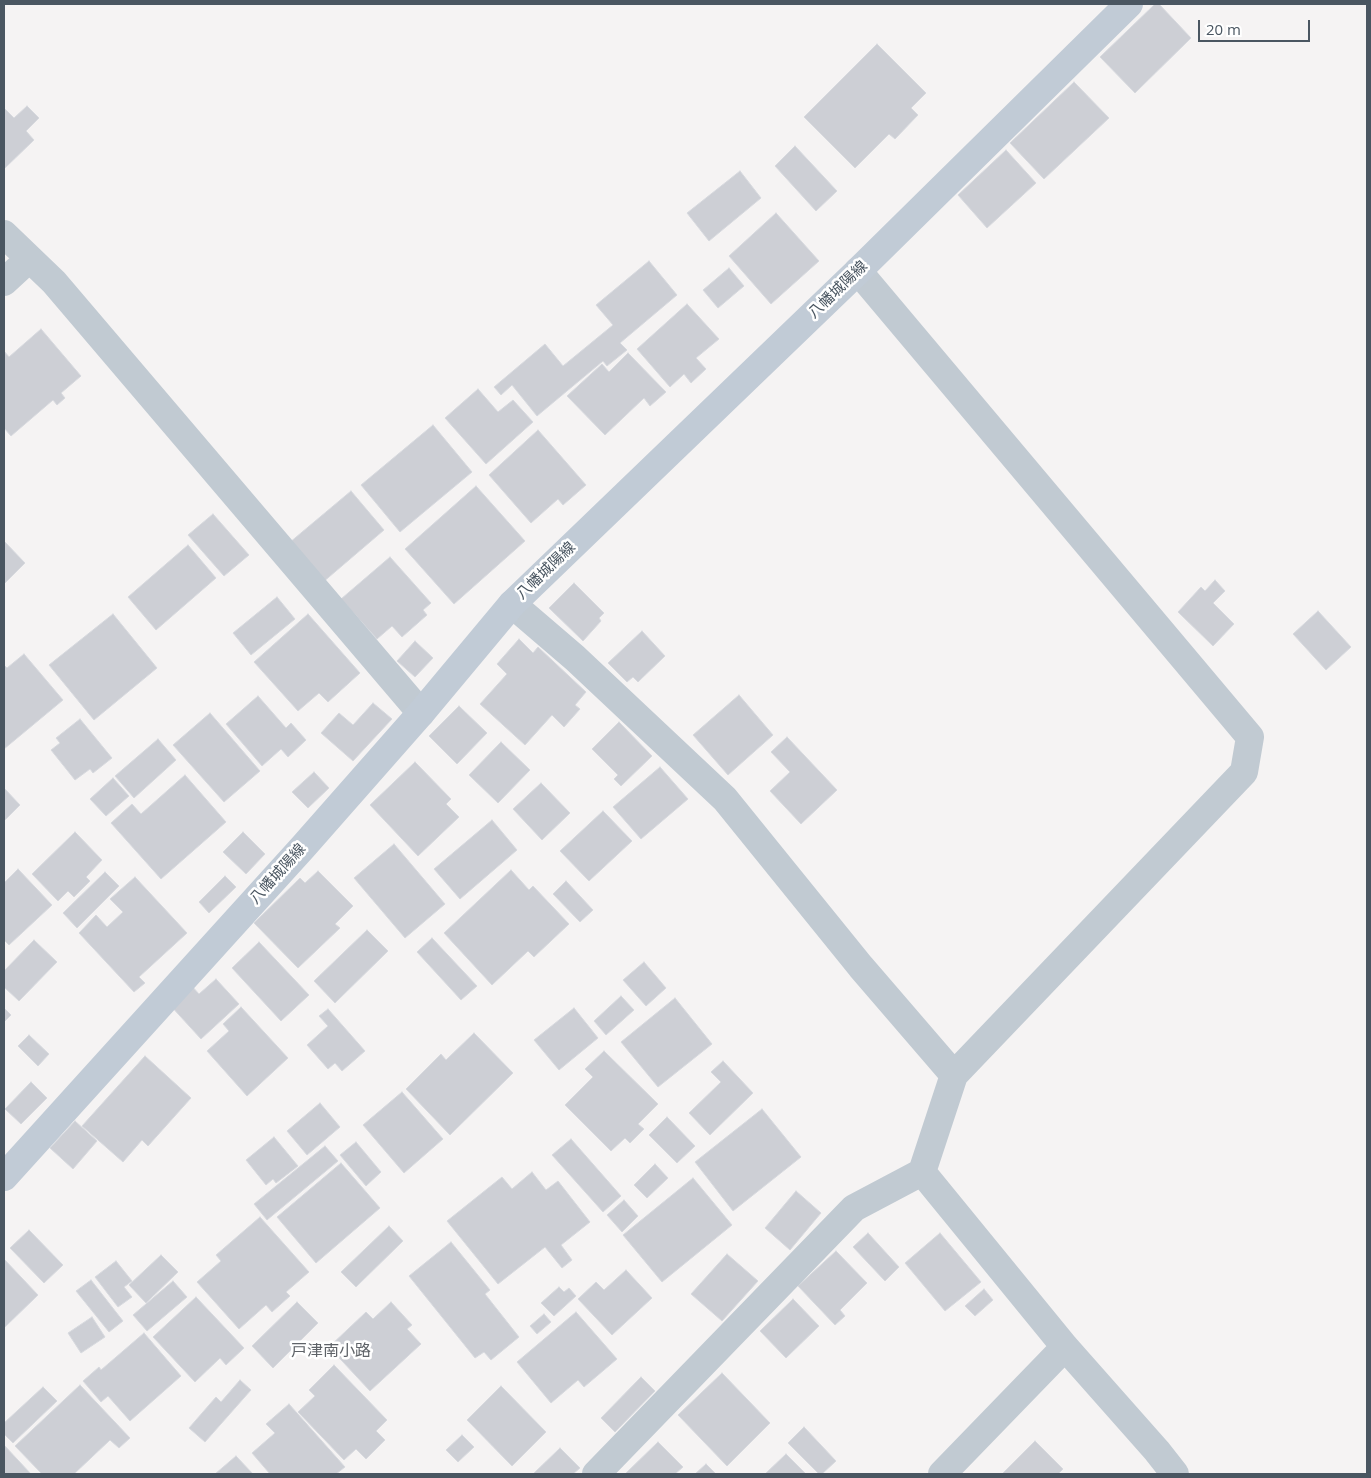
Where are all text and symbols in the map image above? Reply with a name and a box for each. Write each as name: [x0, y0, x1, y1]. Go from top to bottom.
scale bar: [1201, 10, 1314, 42]
text: 20 m: [1206, 19, 1241, 39]
street label: 八幡城陽線: [805, 257, 871, 323]
street label: 八幡城陽線: [513, 538, 579, 604]
street label: 八幡城陽線: [246, 840, 310, 908]
district label: 戸津南小路: [291, 1341, 371, 1361]

